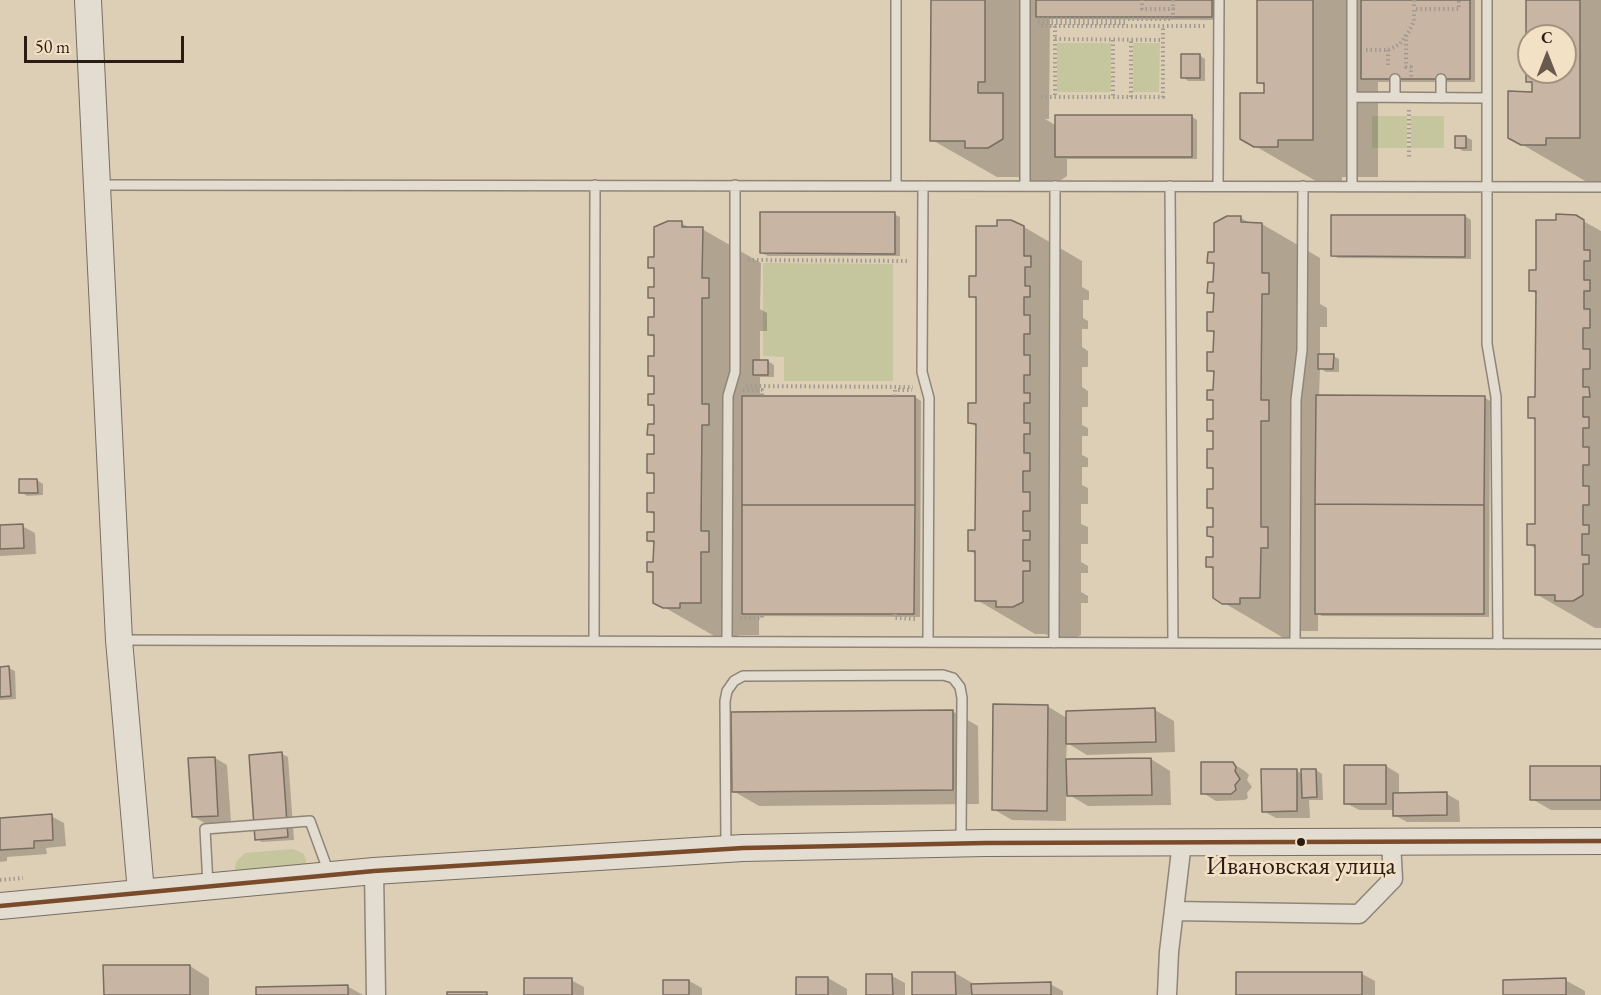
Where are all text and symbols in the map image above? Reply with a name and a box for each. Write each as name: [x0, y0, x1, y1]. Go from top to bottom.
scale bar: [27, 24, 188, 62]
north arrow: [1517, 24, 1577, 84]
text: С: [1541, 27, 1553, 48]
text: 50 m: [35, 35, 70, 58]
marker: Ивановская улица: [1295, 836, 1307, 848]
place label: Ивановская улица: [1206, 851, 1396, 883]

